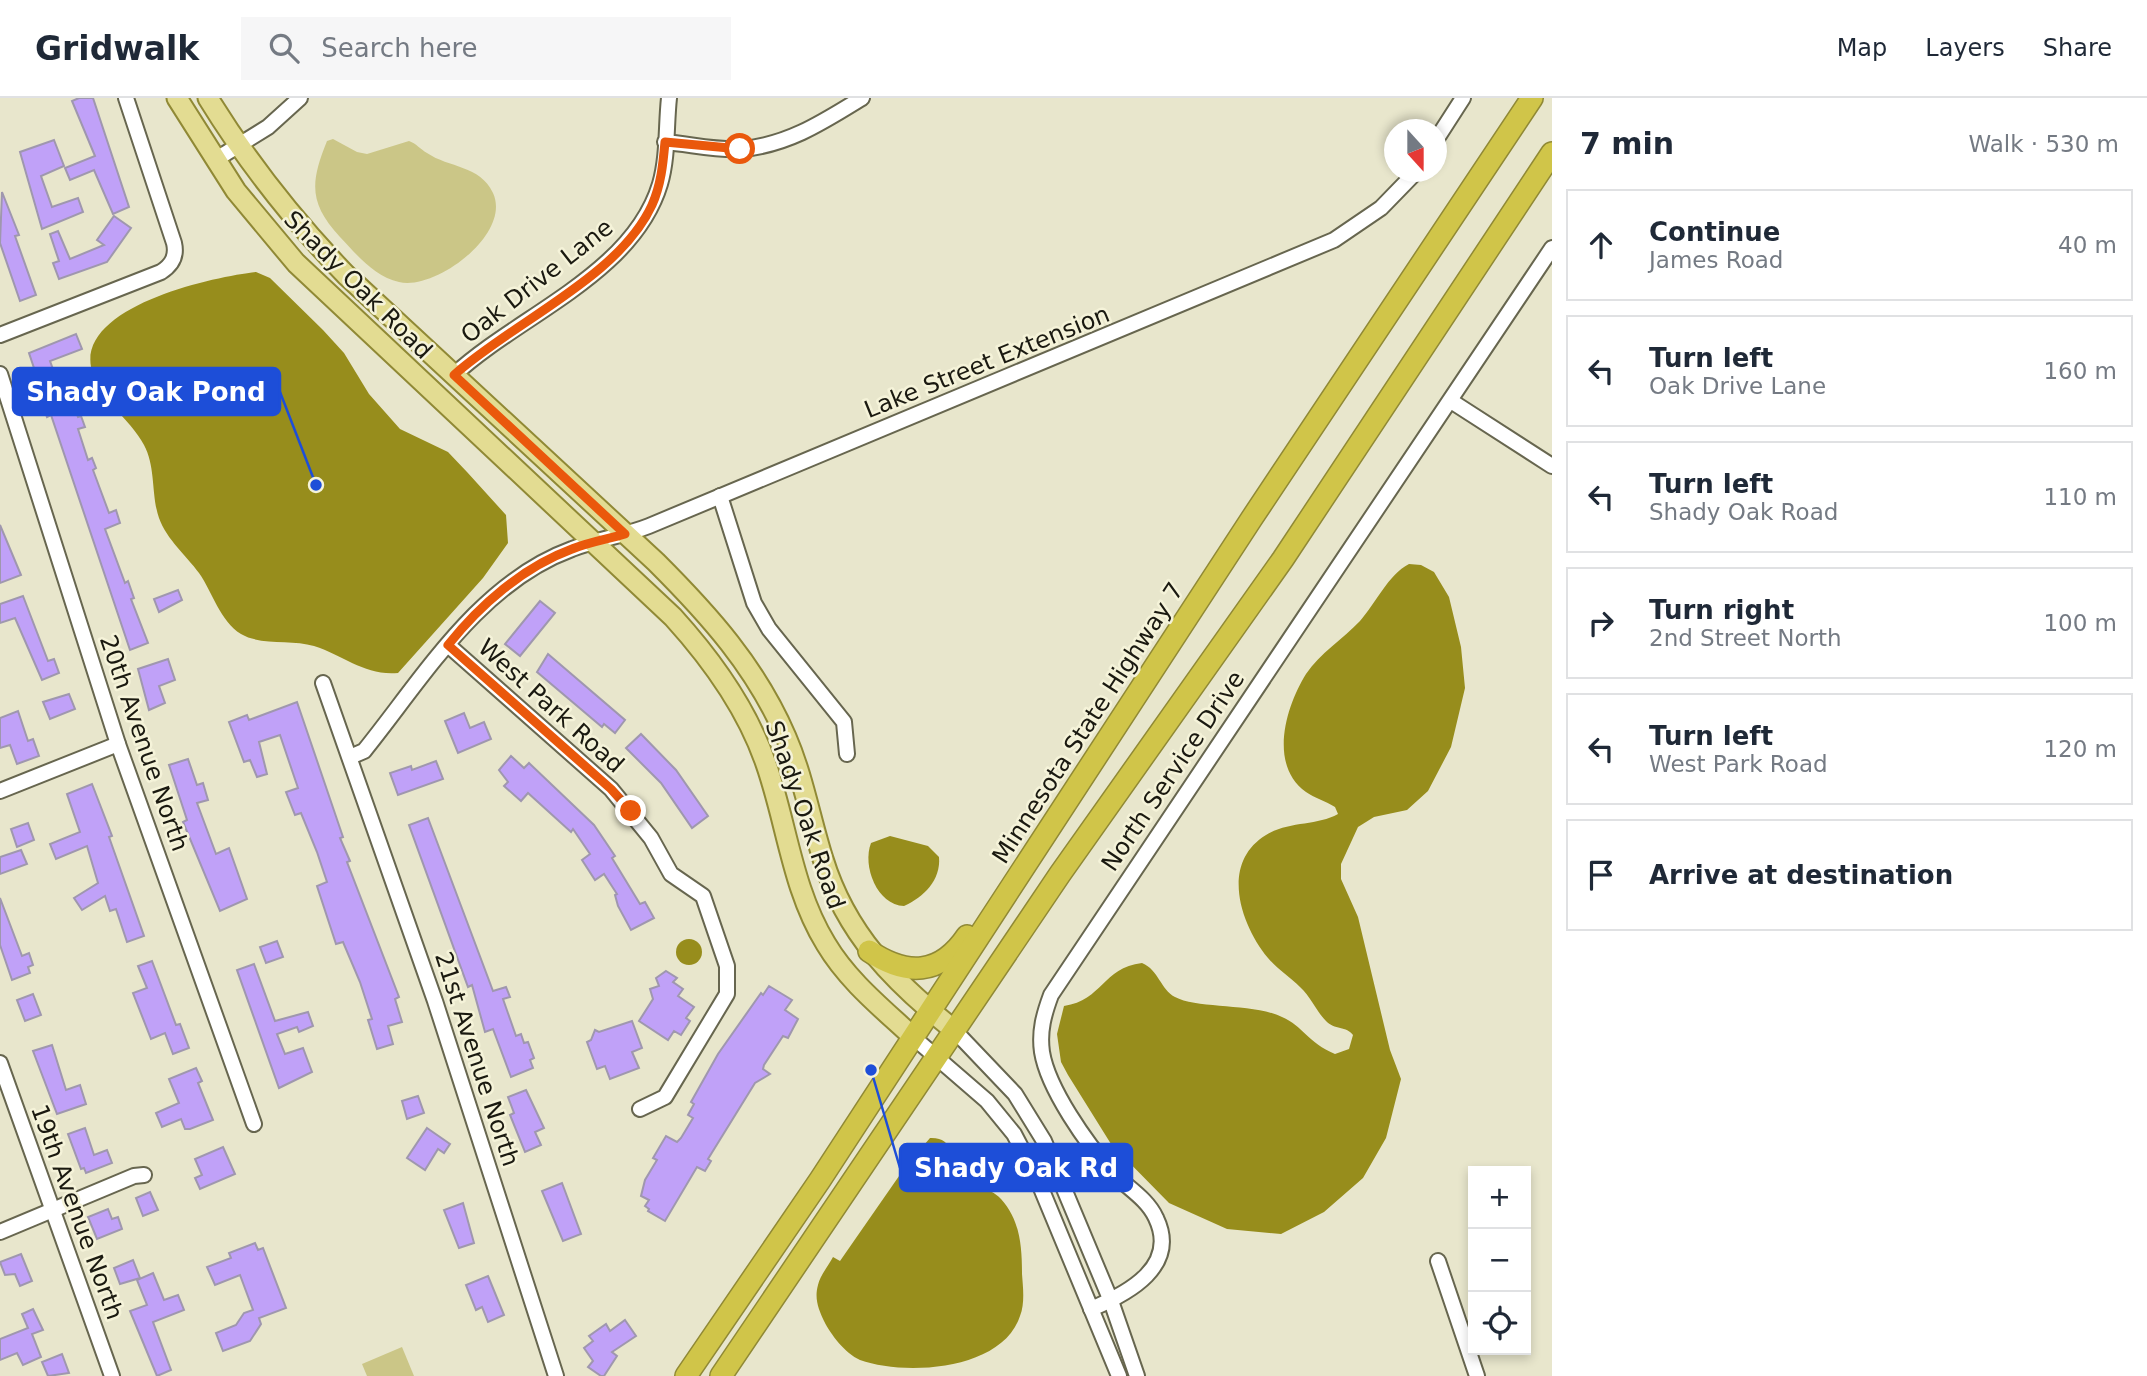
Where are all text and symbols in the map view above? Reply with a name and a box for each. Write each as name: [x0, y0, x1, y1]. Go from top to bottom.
search box: [241, 17, 731, 80]
text: Gridwalk: [35, 29, 199, 68]
icon: search: [265, 29, 303, 67]
text: Search here: [321, 33, 478, 63]
text: Map: [1837, 34, 1887, 62]
text: Layers: [1925, 34, 2005, 62]
text: Share: [2043, 34, 2112, 62]
north arrow: [1384, 119, 1447, 182]
text: 7 min: [1580, 126, 1674, 161]
text: Walk · 530 m: [1968, 131, 2119, 157]
route start: [724, 133, 755, 164]
street label: Shady Oak Road: [278, 205, 438, 365]
street label: Oak Drive Lane: [456, 213, 618, 349]
text: Continue: [1649, 217, 1780, 247]
icon: ahead: [1582, 226, 1620, 264]
text: 40 m: [2058, 232, 2117, 258]
text: James Road: [1649, 247, 1783, 273]
street label: Lake Street Extension: [860, 300, 1114, 424]
text: Turn left: [1649, 343, 1773, 373]
icon: left: [1582, 352, 1620, 390]
text: 160 m: [2043, 358, 2117, 384]
callout: Shady Oak Pond: [13, 368, 280, 415]
text: Oak Drive Lane: [1649, 373, 1826, 399]
text: Shady Oak Pond: [26, 377, 266, 407]
text: Turn left: [1649, 469, 1773, 499]
icon: left: [1582, 478, 1620, 516]
text: 110 m: [2043, 484, 2117, 510]
text: Shady Oak Road: [1649, 499, 1838, 525]
street label: Minnesota State Highway 7: [987, 577, 1189, 869]
text: Turn right: [1649, 595, 1794, 625]
icon: right: [1582, 604, 1620, 642]
text: 100 m: [2043, 610, 2117, 636]
text: 2nd Street North: [1649, 625, 1842, 651]
street label: 20th Avenue North: [94, 631, 194, 855]
street label: West Park Road: [472, 633, 630, 779]
street label: North Service Drive: [1096, 666, 1250, 876]
street label: Shady Oak Road: [760, 717, 850, 913]
text: Turn left: [1649, 721, 1773, 751]
icon: left: [1582, 730, 1620, 768]
text: 120 m: [2043, 736, 2117, 762]
text: West Park Road: [1649, 751, 1828, 777]
route end: [615, 795, 646, 826]
icon: arrive: [1582, 856, 1620, 894]
text: Arrive at destination: [1649, 860, 1953, 890]
street label: 21st Avenue North: [429, 948, 525, 1170]
street label: 19th Avenue North: [25, 1101, 129, 1323]
callout: Shady Oak Rd: [900, 1144, 1132, 1191]
text: Shady Oak Rd: [914, 1153, 1118, 1183]
map controls: [1468, 1166, 1531, 1355]
button: +: [1468, 1166, 1531, 1229]
button: −: [1468, 1229, 1531, 1292]
button: locate: [1468, 1292, 1531, 1355]

